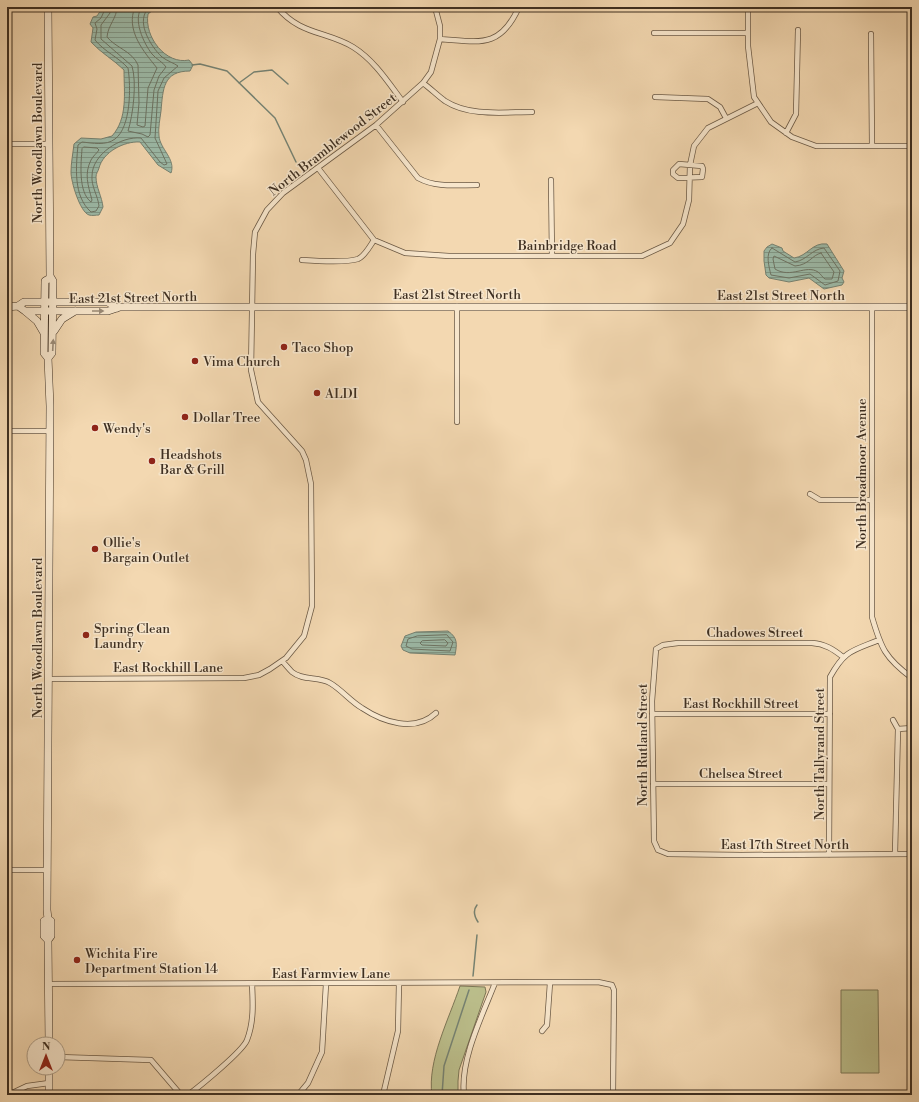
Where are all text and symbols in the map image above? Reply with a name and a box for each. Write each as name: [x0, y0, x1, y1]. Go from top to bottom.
street label: North Woodlawn Boulevard: [30, 62, 46, 223]
street label: North Bramblewood Street: [266, 90, 400, 200]
street label: Bainbridge Road: [517, 238, 617, 254]
street label: East 21st Street North: [393, 287, 521, 303]
street label: East 21st Street North: [717, 288, 845, 304]
street label: East 21st Street North: [69, 289, 197, 307]
one-way arrow: [92, 308, 105, 314]
one-way arrow: [50, 338, 56, 351]
place label: Taco Shop: [292, 340, 354, 356]
marker: Taco Shop: [279, 342, 289, 352]
place label: Vima Church: [202, 354, 280, 370]
marker: Vima Church: [190, 356, 200, 366]
place label: ALDI: [324, 386, 358, 402]
marker: ALDI: [312, 388, 322, 398]
street label: North Broadmoor Avenue: [854, 398, 870, 550]
place label: Dollar Tree: [193, 410, 261, 426]
marker: Dollar Tree: [180, 412, 190, 422]
place label: Wendy's: [102, 421, 151, 437]
marker: Wendy's: [90, 423, 100, 433]
place label: Headshots Bar & Grill: [159, 447, 225, 478]
marker: Headshots Bar & Grill: [147, 456, 157, 466]
place label: Ollie's Bargain Outlet: [102, 535, 190, 566]
marker: Ollie's Bargain Outlet: [90, 544, 100, 554]
street label: North Woodlawn Boulevard: [30, 557, 46, 718]
place label: Spring Clean Laundry: [94, 621, 170, 652]
street label: Chadowes Street: [707, 625, 804, 641]
marker: Spring Clean Laundry: [81, 630, 91, 640]
street label: East Rockhill Lane: [113, 660, 223, 676]
street label: North Rutland Street: [635, 683, 651, 806]
street label: North Tallyrand Street: [812, 687, 828, 820]
street label: East Rockhill Street: [683, 696, 799, 712]
street label: Chelsea Street: [699, 766, 783, 782]
street label: East 17th Street North: [721, 837, 850, 853]
place label: Wichita Fire Department Station 14: [84, 946, 218, 977]
marker: Wichita Fire Department Station 14: [72, 955, 82, 965]
street label: East Farmview Lane: [272, 966, 391, 982]
north arrow: [26, 1036, 66, 1076]
text: N: [42, 1040, 51, 1054]

